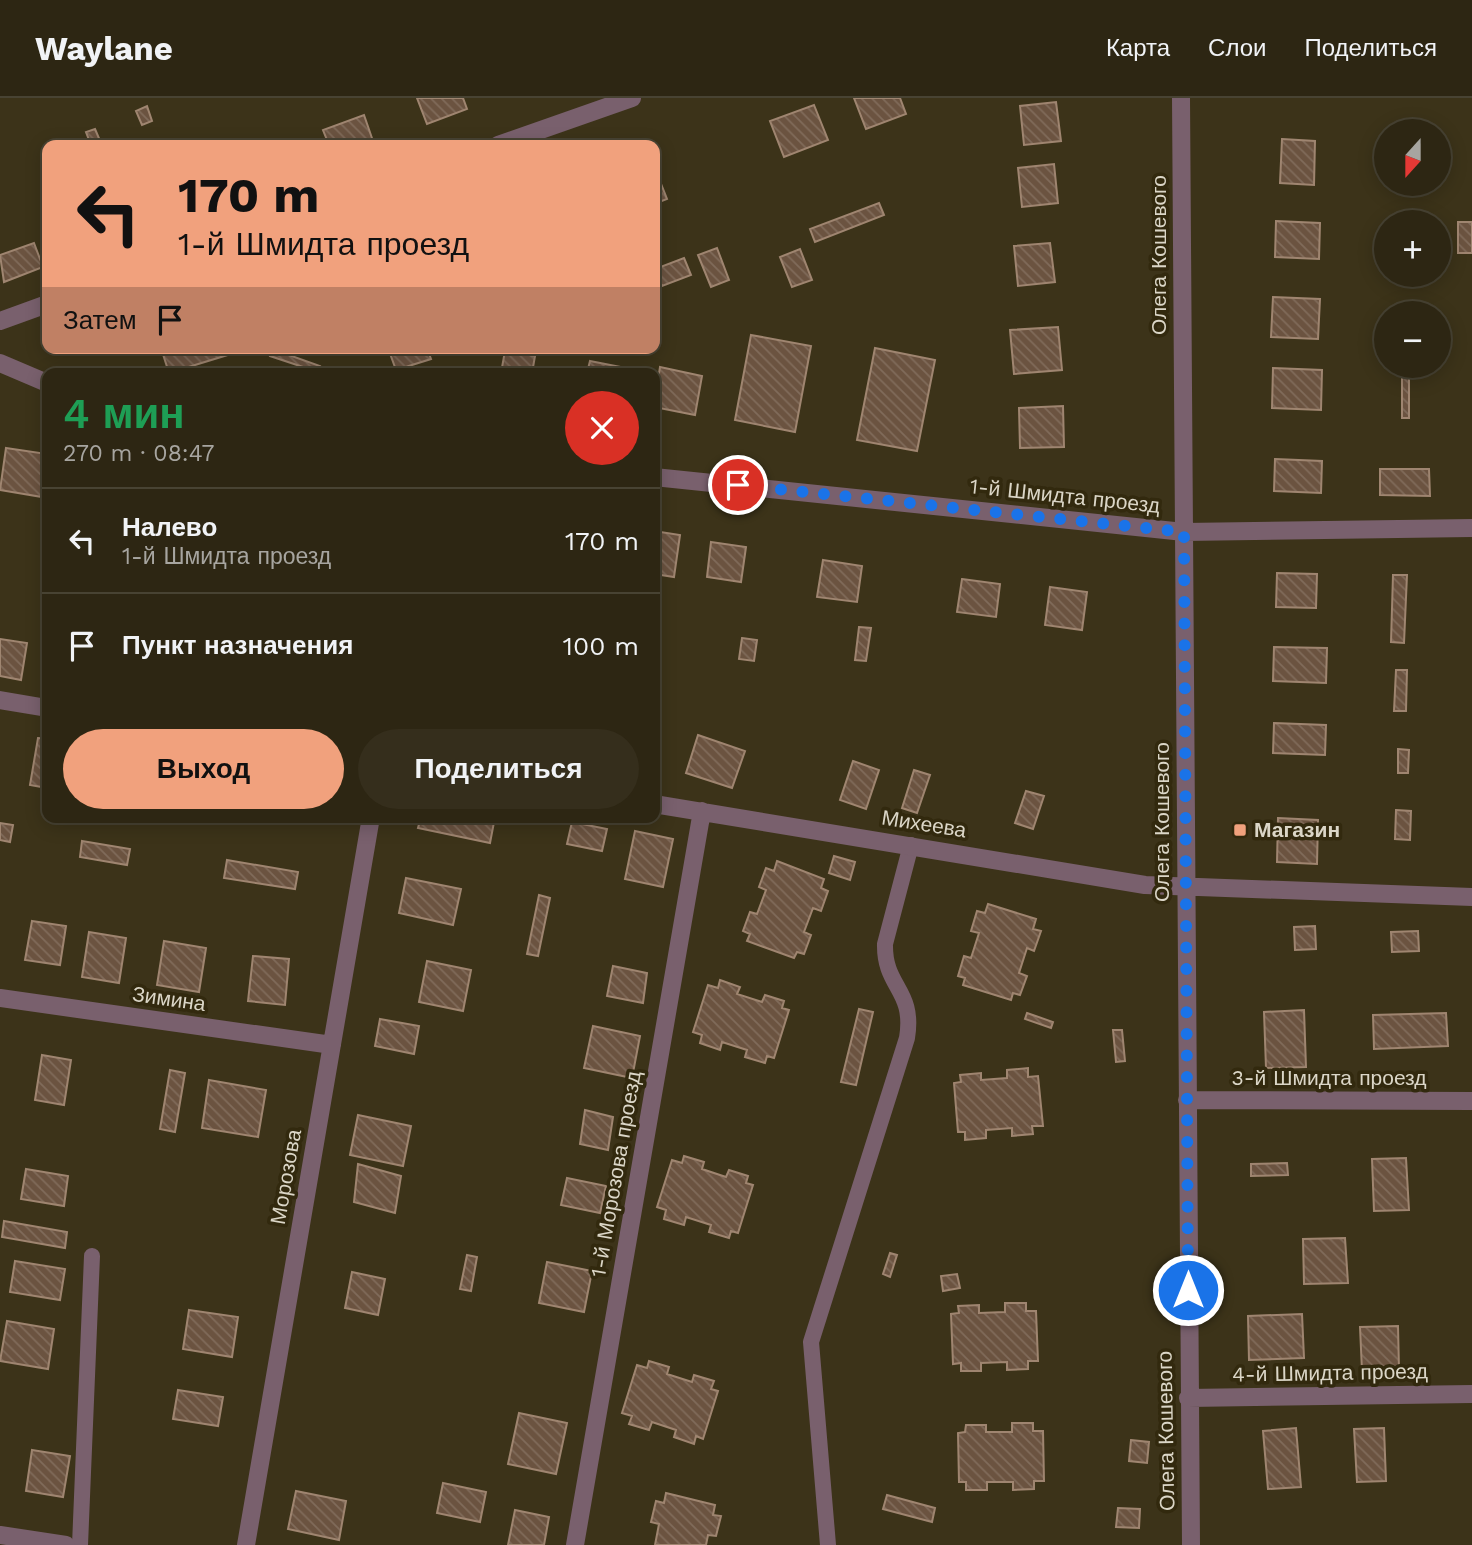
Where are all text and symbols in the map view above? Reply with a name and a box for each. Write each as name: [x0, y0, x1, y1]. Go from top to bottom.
text: Waylane: [35, 29, 173, 68]
text: Карта: [1106, 34, 1170, 62]
text: Слои: [1208, 34, 1266, 62]
text: Поделиться: [1304, 34, 1437, 62]
north arrow: [1374, 119, 1451, 196]
map controls: [1374, 119, 1451, 378]
text: 170 m: [178, 166, 319, 224]
icon: left: [63, 168, 154, 259]
street label: Олега Кошевого: [1146, 175, 1171, 335]
button: +: [1374, 210, 1451, 287]
text: 1-й Шмидта проезд: [178, 225, 469, 263]
icon: arrive: [151, 301, 189, 339]
button: −: [1374, 301, 1451, 378]
text: Затем: [63, 305, 137, 335]
text: 4 мин: [63, 389, 185, 438]
button: close: [565, 391, 639, 465]
text: 270 m · 08:47: [63, 440, 214, 467]
pin: [708, 455, 768, 515]
icon: arrive: [719, 466, 757, 504]
street label: 1-й Шмидта проезд: [969, 473, 1161, 518]
text: Налево: [122, 512, 217, 542]
icon: left: [63, 522, 101, 560]
text: 170 m: [565, 526, 639, 556]
text: 1-й Шмидта проезд: [122, 543, 331, 570]
icon: arrive: [63, 627, 101, 665]
text: Пункт назначения: [122, 630, 353, 660]
text: 100 m: [563, 631, 639, 661]
button: Выход: [63, 729, 344, 809]
button: Поделиться: [358, 729, 639, 809]
street label: Олега Кошевого: [1149, 742, 1174, 902]
street label: Михеева: [880, 804, 969, 843]
place label: Магазин: [1254, 817, 1340, 842]
marker: Магазин: [1232, 822, 1248, 838]
street label: Зимина: [131, 981, 208, 1016]
street label: 3-й Шмидта проезд: [1231, 1065, 1427, 1090]
street label: 1-й Морозова проезд: [585, 1069, 646, 1279]
street label: Морозова: [265, 1127, 306, 1226]
position arrow: [1151, 1253, 1225, 1327]
street label: Олега Кошевого: [1152, 1351, 1179, 1511]
street label: 4-й Шмидта проезд: [1232, 1358, 1428, 1387]

